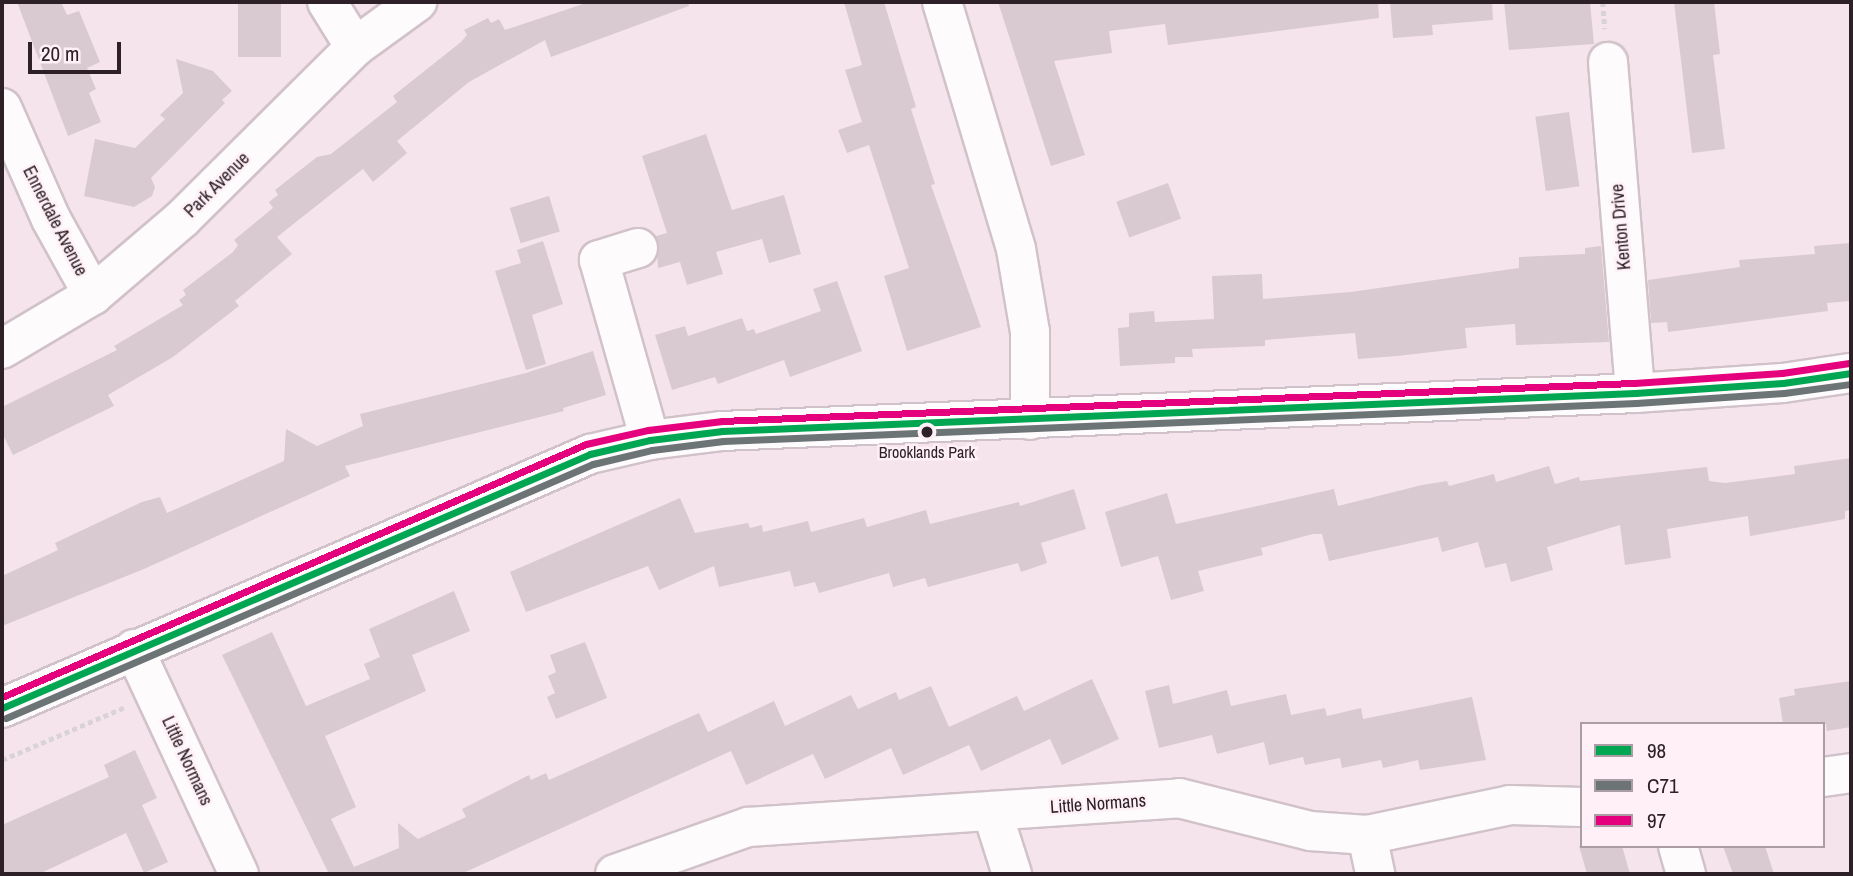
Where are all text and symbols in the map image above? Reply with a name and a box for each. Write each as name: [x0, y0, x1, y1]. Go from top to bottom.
scale bar: [32, 28, 124, 72]
text: 20 m: [41, 39, 79, 68]
street label: Park Avenue: [180, 148, 254, 222]
street label: Ennerdale Avenue: [18, 162, 92, 280]
street label: Kenton Drive: [1606, 183, 1636, 271]
marker: Brooklands Park: [920, 425, 934, 439]
place label: Brooklands Park: [879, 442, 975, 462]
street label: Little Normans: [157, 713, 217, 809]
legend: [1580, 722, 1825, 848]
text: 98: [1647, 736, 1666, 765]
text: C71: [1647, 771, 1679, 800]
street label: Little Normans: [1049, 790, 1147, 818]
text: 97: [1647, 806, 1666, 835]

